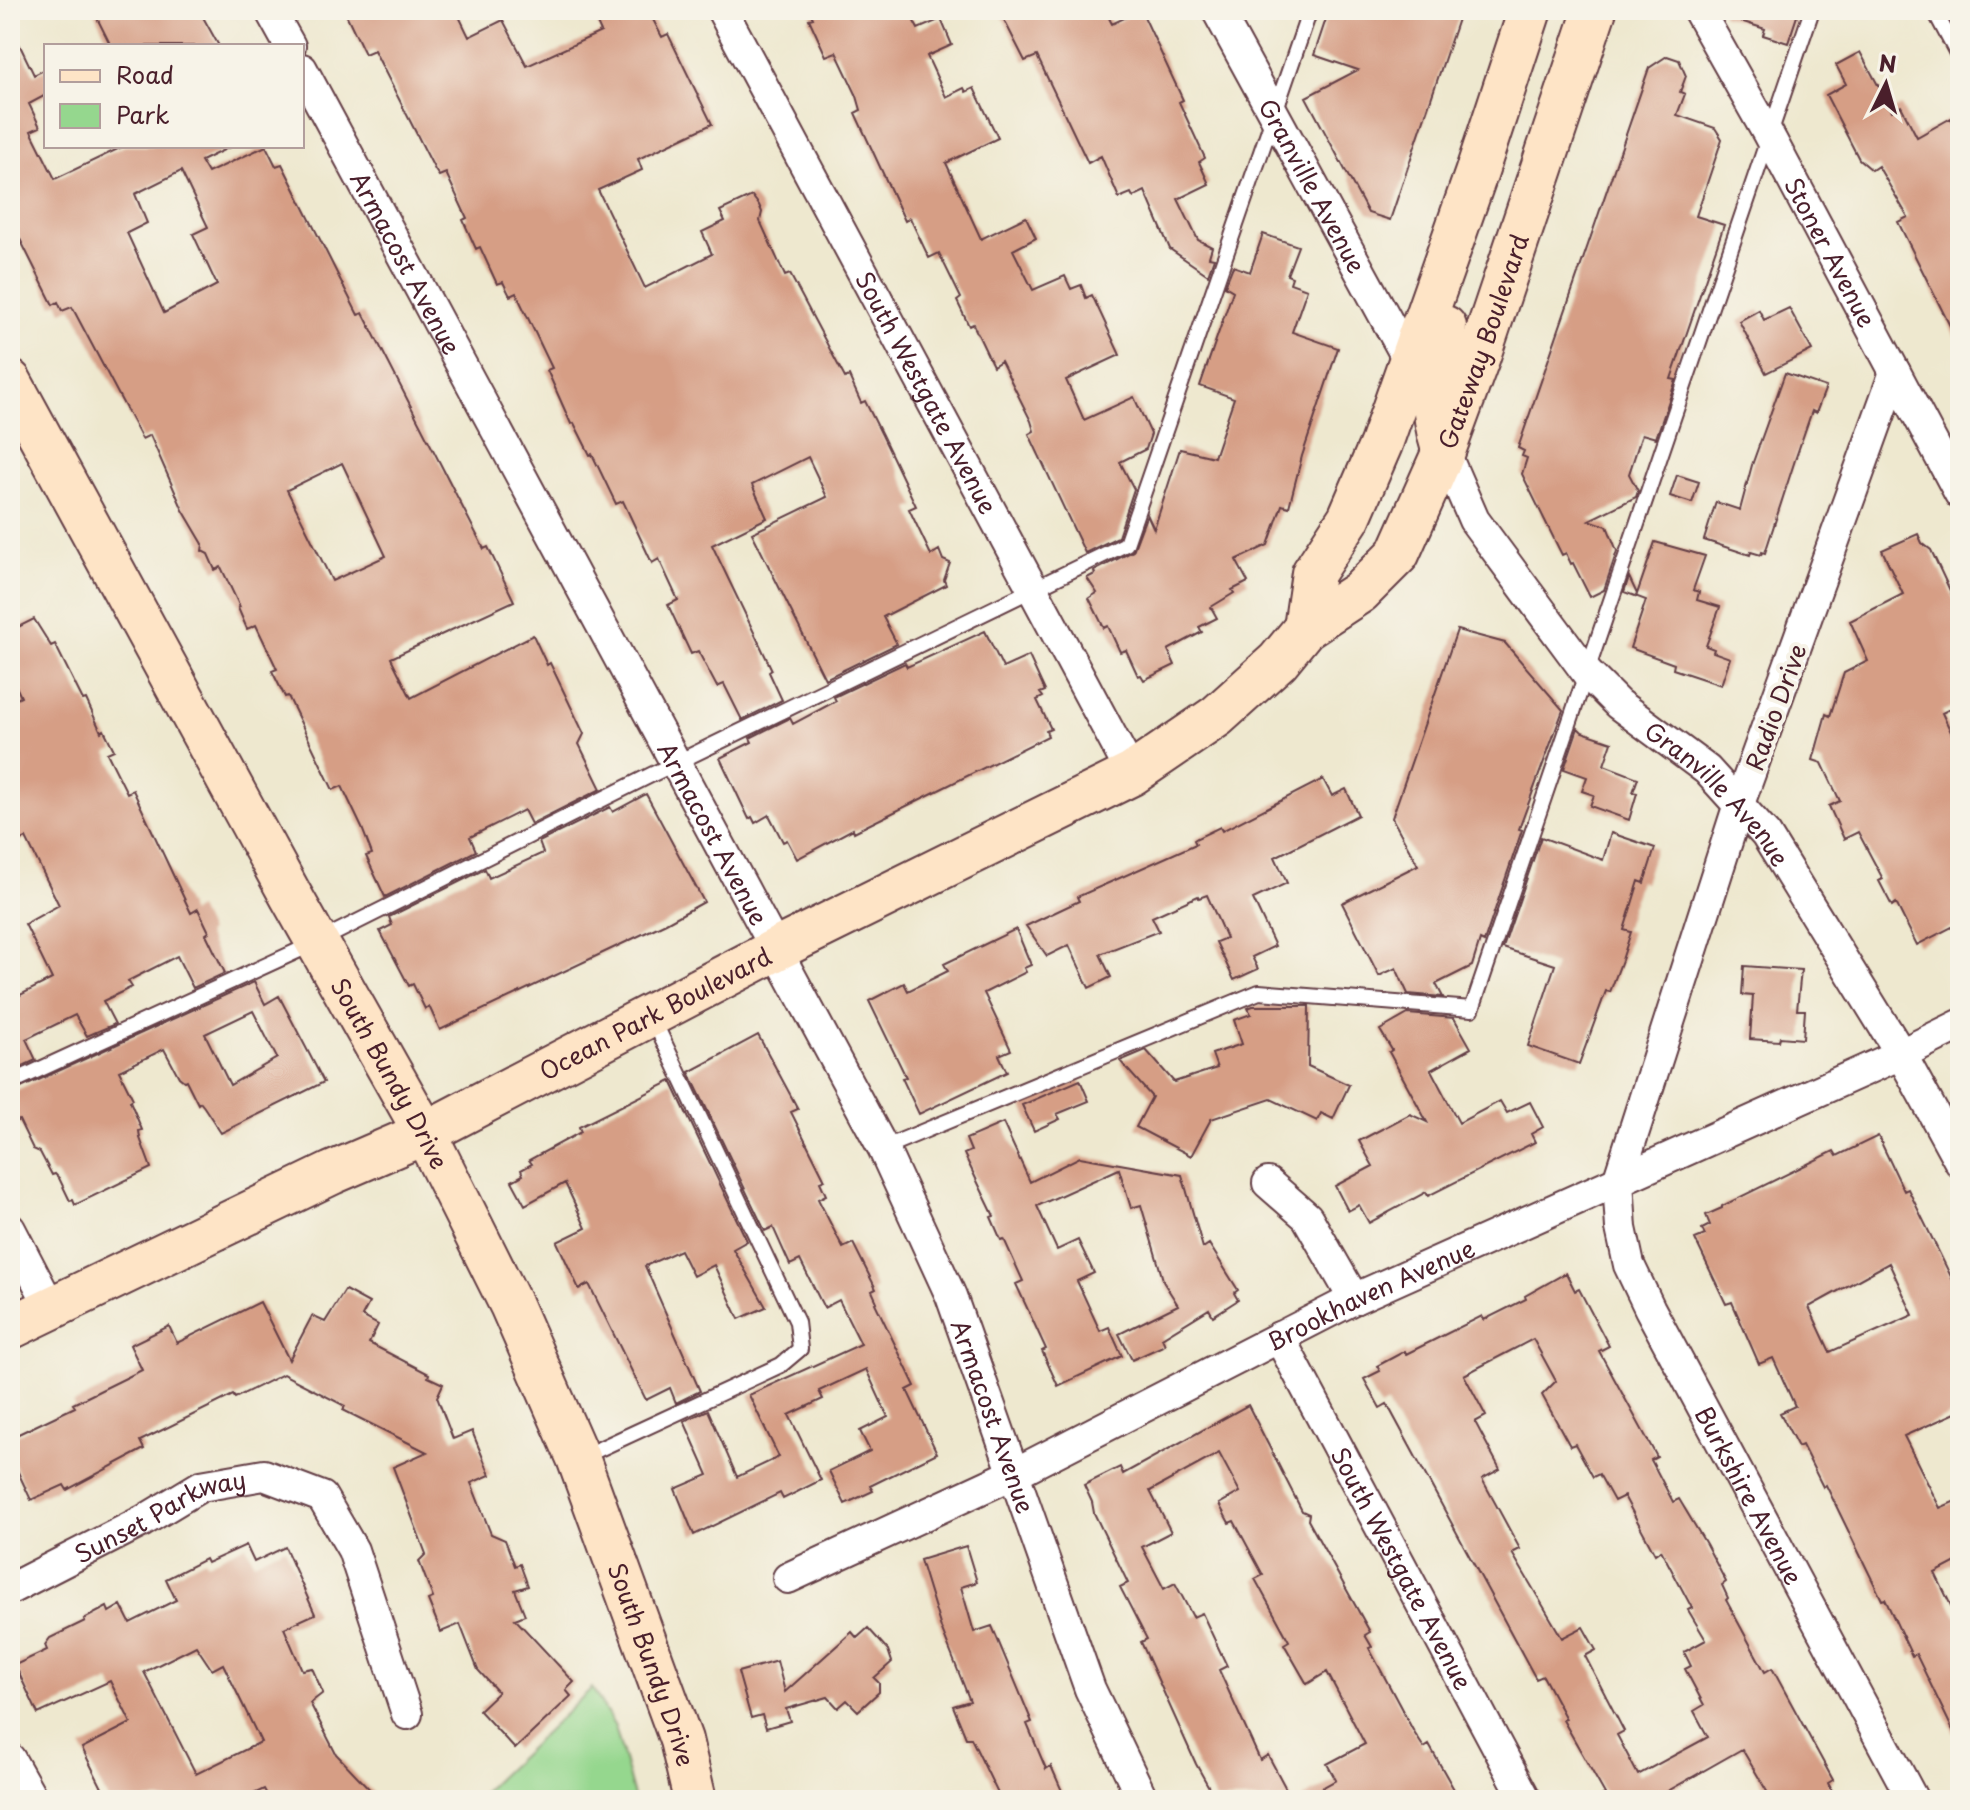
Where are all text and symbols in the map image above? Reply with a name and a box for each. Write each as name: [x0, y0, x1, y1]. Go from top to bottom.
legend: [44, 44, 304, 148]
north arrow: [1846, 44, 1926, 124]
text: N: [1878, 45, 1898, 80]
text: Road: [116, 56, 174, 92]
street label: Granville Avenue: [1251, 92, 1375, 279]
text: Park: [116, 96, 170, 132]
street label: Armacost Avenue: [342, 165, 470, 361]
street label: Stoner Avenue: [1776, 170, 1886, 333]
street label: Gateway Boulevard: [1428, 229, 1537, 454]
street label: South Westgate Avenue: [847, 265, 1007, 520]
street label: Radio Drive: [1735, 639, 1815, 775]
street label: Granville Avenue: [1637, 712, 1799, 873]
street label: Armacost Avenue: [649, 735, 778, 931]
street label: Ocean Park Boulevard: [533, 937, 777, 1088]
street label: South Bundy Drive: [323, 971, 458, 1175]
street label: Brookhaven Avenue: [1260, 1229, 1480, 1359]
street label: Armacost Avenue: [943, 1315, 1044, 1518]
street label: Burkshire Avenue: [1687, 1399, 1812, 1591]
street label: South Westgate Avenue: [1323, 1440, 1482, 1696]
street label: Sunset Parkway: [68, 1461, 248, 1571]
street label: South Bundy Drive: [600, 1558, 705, 1770]

